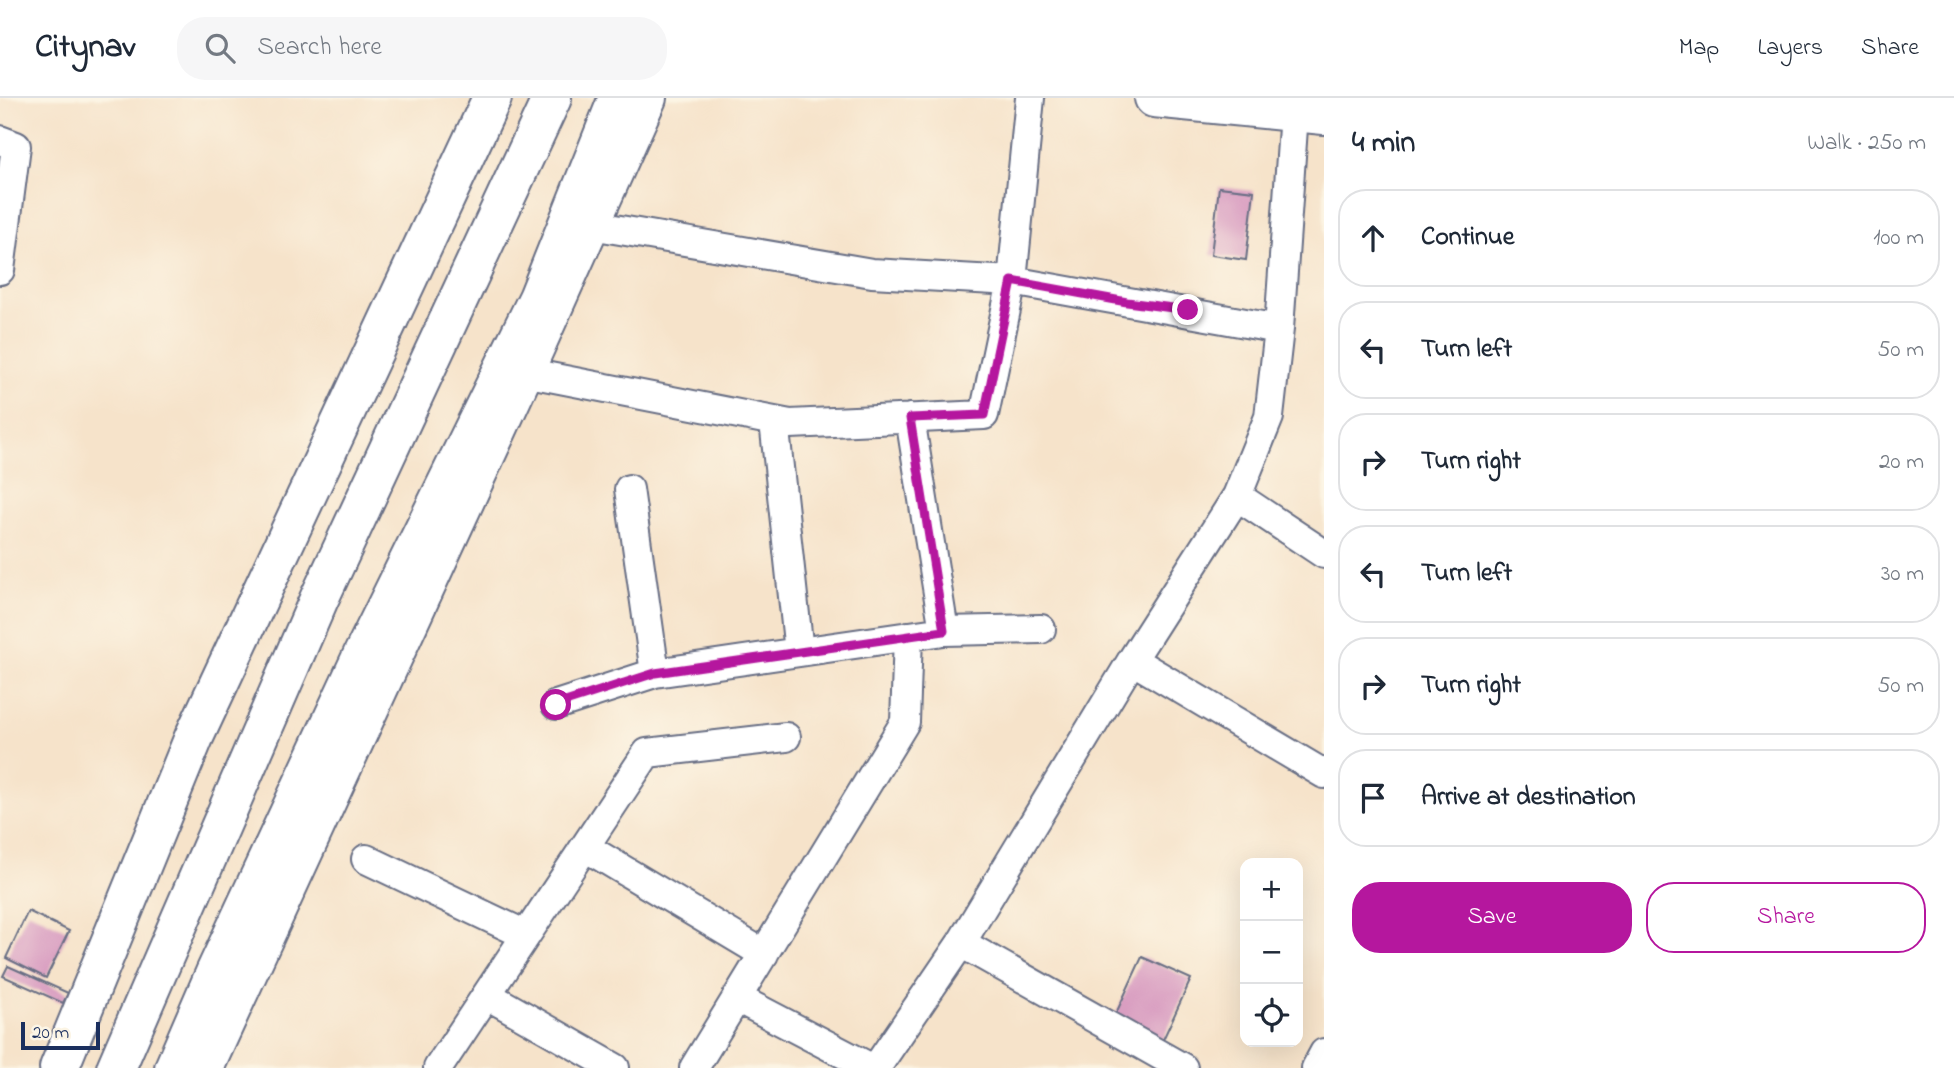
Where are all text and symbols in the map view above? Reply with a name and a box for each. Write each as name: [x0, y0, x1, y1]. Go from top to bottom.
search box: [177, 17, 667, 80]
text: Citynav: [35, 24, 135, 72]
icon: search: [201, 29, 239, 67]
text: Search here: [257, 29, 382, 67]
text: Map: [1679, 31, 1719, 66]
text: Layers: [1757, 31, 1823, 66]
text: Share: [1861, 31, 1919, 66]
text: 4 min: [1352, 122, 1415, 166]
text: Walk · 250 m: [1807, 127, 1926, 160]
icon: ahead: [1354, 219, 1392, 257]
text: Continue: [1421, 219, 1514, 257]
text: 100 m: [1873, 222, 1924, 255]
route end: [1172, 294, 1203, 325]
icon: left: [1354, 331, 1392, 369]
text: Turn left: [1421, 331, 1512, 369]
text: 50 m: [1877, 334, 1924, 367]
icon: right: [1354, 443, 1392, 481]
text: Turn right: [1421, 443, 1521, 481]
text: 20 m: [1879, 446, 1924, 479]
icon: left: [1354, 555, 1392, 593]
text: Turn left: [1421, 555, 1512, 593]
text: 30 m: [1881, 558, 1924, 591]
icon: right: [1354, 667, 1392, 705]
text: Turn right: [1421, 667, 1521, 705]
text: 50 m: [1877, 670, 1924, 703]
route start: [540, 689, 571, 720]
icon: arrive: [1354, 779, 1392, 817]
text: Arrive at destination: [1421, 779, 1636, 817]
map controls: [1240, 858, 1303, 1047]
button: +: [1240, 858, 1303, 921]
button: Save: [1352, 882, 1632, 953]
button: Share: [1646, 882, 1926, 953]
button: −: [1240, 921, 1303, 984]
button: locate: [1240, 984, 1303, 1047]
scale bar: [21, 1019, 100, 1051]
text: 20 m: [32, 1020, 69, 1047]

